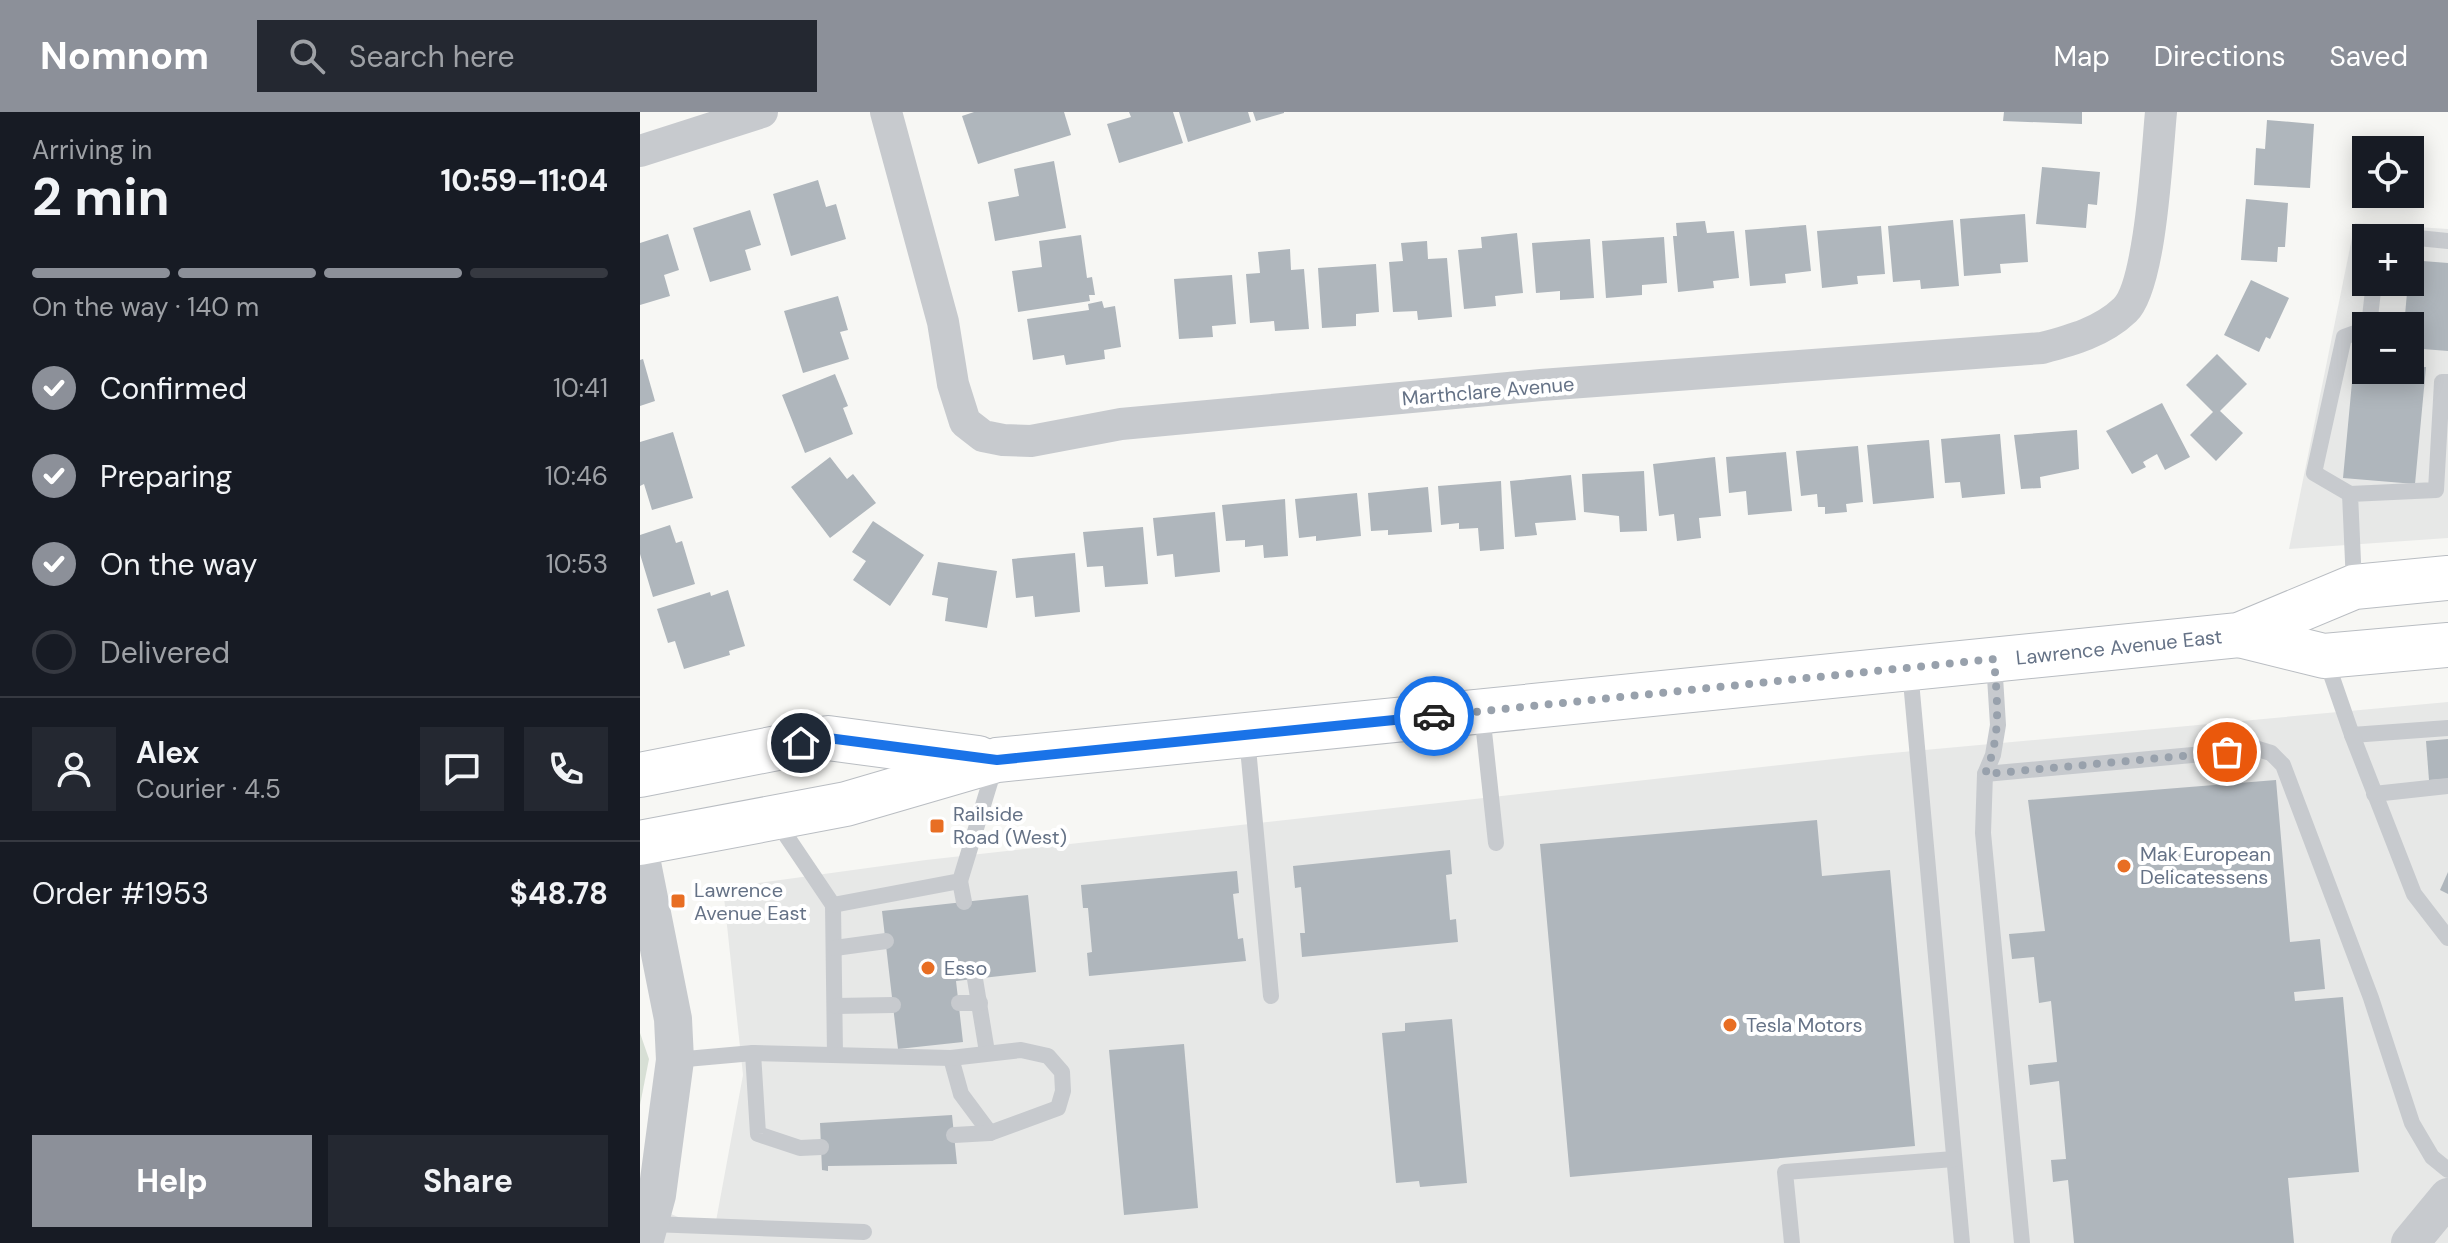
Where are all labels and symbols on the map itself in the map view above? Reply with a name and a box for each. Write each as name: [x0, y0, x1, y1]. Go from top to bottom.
street label: Marthclare Avenue: [1401, 371, 1575, 411]
street label: Lawrence Avenue East: [2015, 623, 2224, 671]
courier: [1394, 676, 1474, 756]
pin: [767, 709, 835, 777]
pin: [2193, 718, 2261, 786]
place label: Railside Road (West): [953, 801, 1067, 850]
marker: Railside Road (West): [928, 817, 946, 835]
place label: Mak European Delicatessens: [2140, 841, 2271, 890]
marker: Mak European Delicatessens: [2115, 857, 2133, 875]
place label: Lawrence Avenue East: [694, 877, 807, 926]
marker: Lawrence Avenue East: [669, 892, 687, 910]
place label: Esso: [944, 955, 987, 981]
marker: Esso: [919, 959, 937, 977]
place label: Tesla Motors: [1746, 1012, 1863, 1038]
marker: Tesla Motors: [1721, 1016, 1739, 1034]

